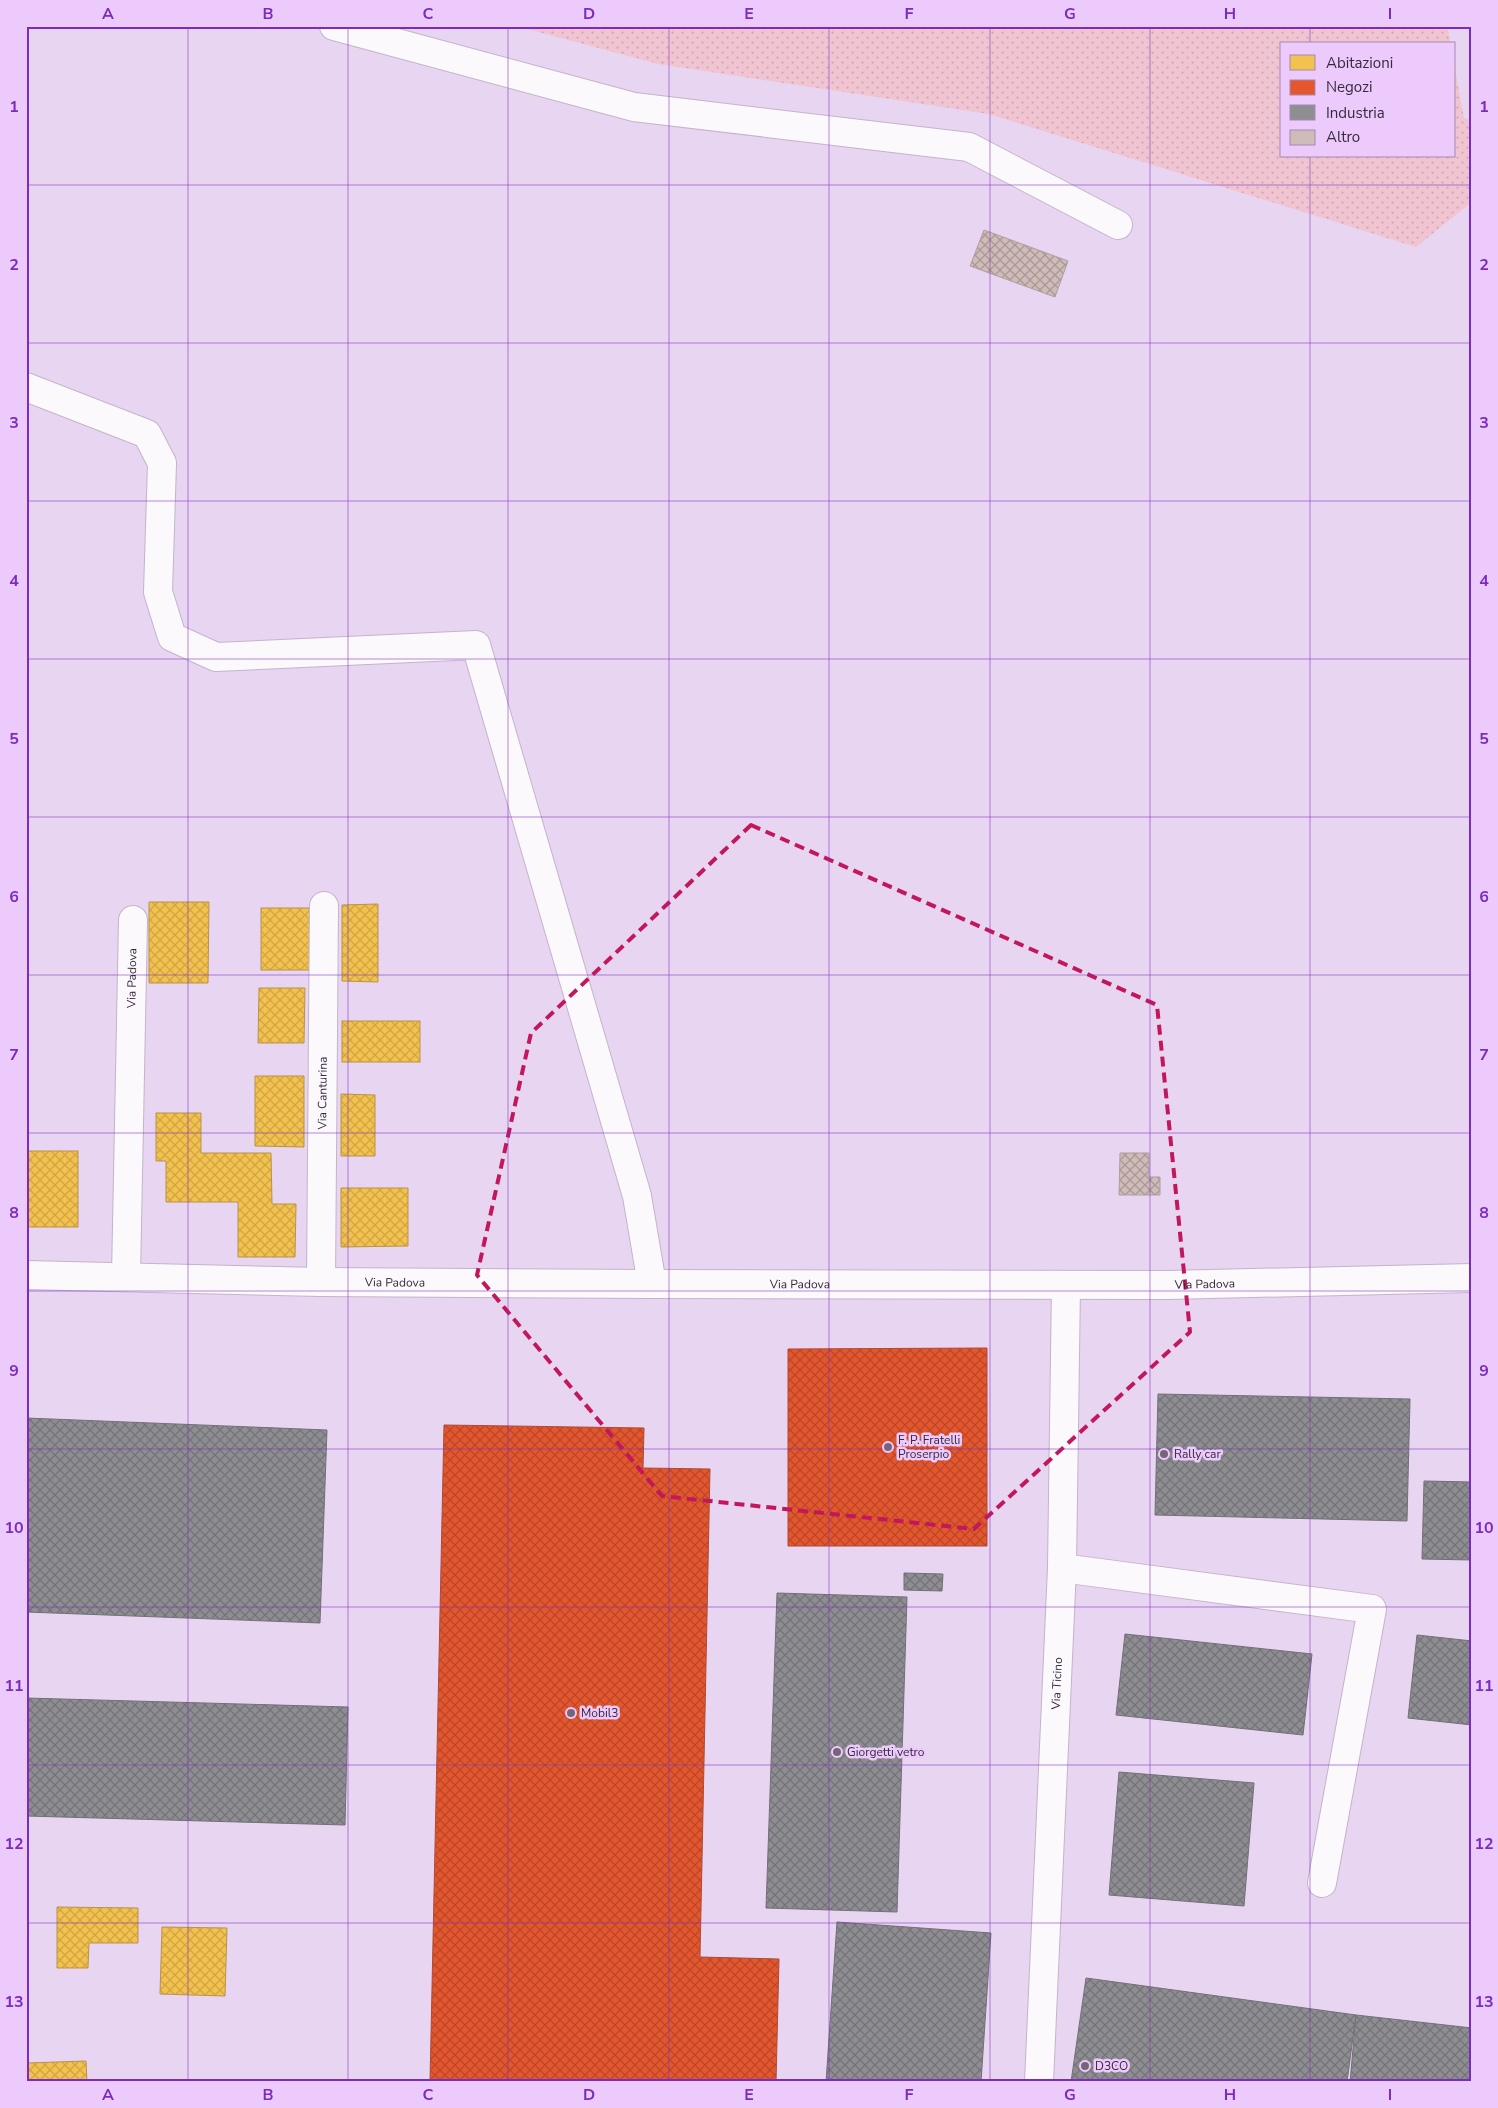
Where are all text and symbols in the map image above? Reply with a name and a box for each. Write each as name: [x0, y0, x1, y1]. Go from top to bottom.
text: A: [102, 3, 114, 25]
text: B: [262, 3, 274, 25]
text: C: [423, 3, 434, 25]
text: D: [583, 3, 595, 25]
text: E: [744, 3, 754, 25]
text: F: [905, 3, 914, 25]
text: G: [1064, 3, 1076, 25]
text: H: [1224, 3, 1236, 25]
text: I: [1388, 3, 1392, 25]
legend: [1280, 42, 1456, 158]
text: Abitazioni: [1326, 53, 1393, 73]
text: Negozi: [1326, 77, 1373, 97]
text: 1: [9, 96, 19, 118]
text: 1: [1479, 96, 1489, 118]
text: Industria: [1326, 103, 1385, 123]
text: Altro: [1326, 127, 1360, 147]
text: 2: [9, 254, 19, 276]
text: 2: [1479, 254, 1489, 276]
text: 3: [9, 412, 19, 434]
text: 3: [1479, 412, 1489, 434]
text: 4: [9, 570, 19, 592]
text: 4: [1479, 570, 1489, 592]
text: 5: [9, 728, 19, 750]
text: 5: [1479, 728, 1489, 750]
text: 6: [9, 886, 19, 908]
text: 6: [1479, 886, 1489, 908]
street label: Via Padova: [123, 948, 140, 1009]
text: 7: [9, 1044, 19, 1066]
text: 7: [1479, 1044, 1489, 1066]
street label: Via Canturina: [314, 1057, 331, 1131]
text: 8: [9, 1202, 19, 1224]
text: 8: [1479, 1202, 1489, 1224]
street label: Via Padova: [364, 1274, 425, 1291]
street label: Via Padova: [1174, 1275, 1235, 1293]
street label: Via Padova: [769, 1276, 830, 1292]
text: 9: [9, 1360, 19, 1382]
text: 9: [1479, 1360, 1489, 1382]
place label: F. P. Fratelli Proserpio: [898, 1432, 960, 1462]
marker: F. P. Fratelli Proserpio: [882, 1441, 894, 1453]
place label: Rally car: [1174, 1446, 1221, 1462]
marker: Rally car: [1158, 1448, 1170, 1460]
text: 10: [4, 1517, 24, 1539]
text: 10: [1474, 1517, 1494, 1539]
street label: Via Ticino: [1048, 1657, 1066, 1711]
text: 11: [4, 1675, 24, 1697]
text: 11: [1474, 1675, 1494, 1697]
place label: Mobil3: [581, 1705, 618, 1721]
marker: Mobil3: [565, 1707, 577, 1719]
place label: Giorgetti vetro: [847, 1744, 925, 1760]
marker: Giorgetti vetro: [831, 1746, 843, 1758]
text: 12: [4, 1833, 24, 1855]
text: 12: [1474, 1833, 1494, 1855]
text: 13: [4, 1991, 24, 2013]
text: 13: [1474, 1991, 1494, 2013]
place label: D3CO: [1095, 2058, 1128, 2074]
marker: D3CO: [1079, 2060, 1091, 2072]
text: A: [102, 2084, 114, 2106]
text: B: [262, 2084, 274, 2106]
text: C: [423, 2084, 434, 2106]
text: D: [583, 2084, 595, 2106]
text: E: [744, 2084, 754, 2106]
text: F: [905, 2084, 914, 2106]
text: G: [1064, 2084, 1076, 2106]
text: H: [1224, 2084, 1236, 2106]
text: I: [1388, 2084, 1392, 2106]

